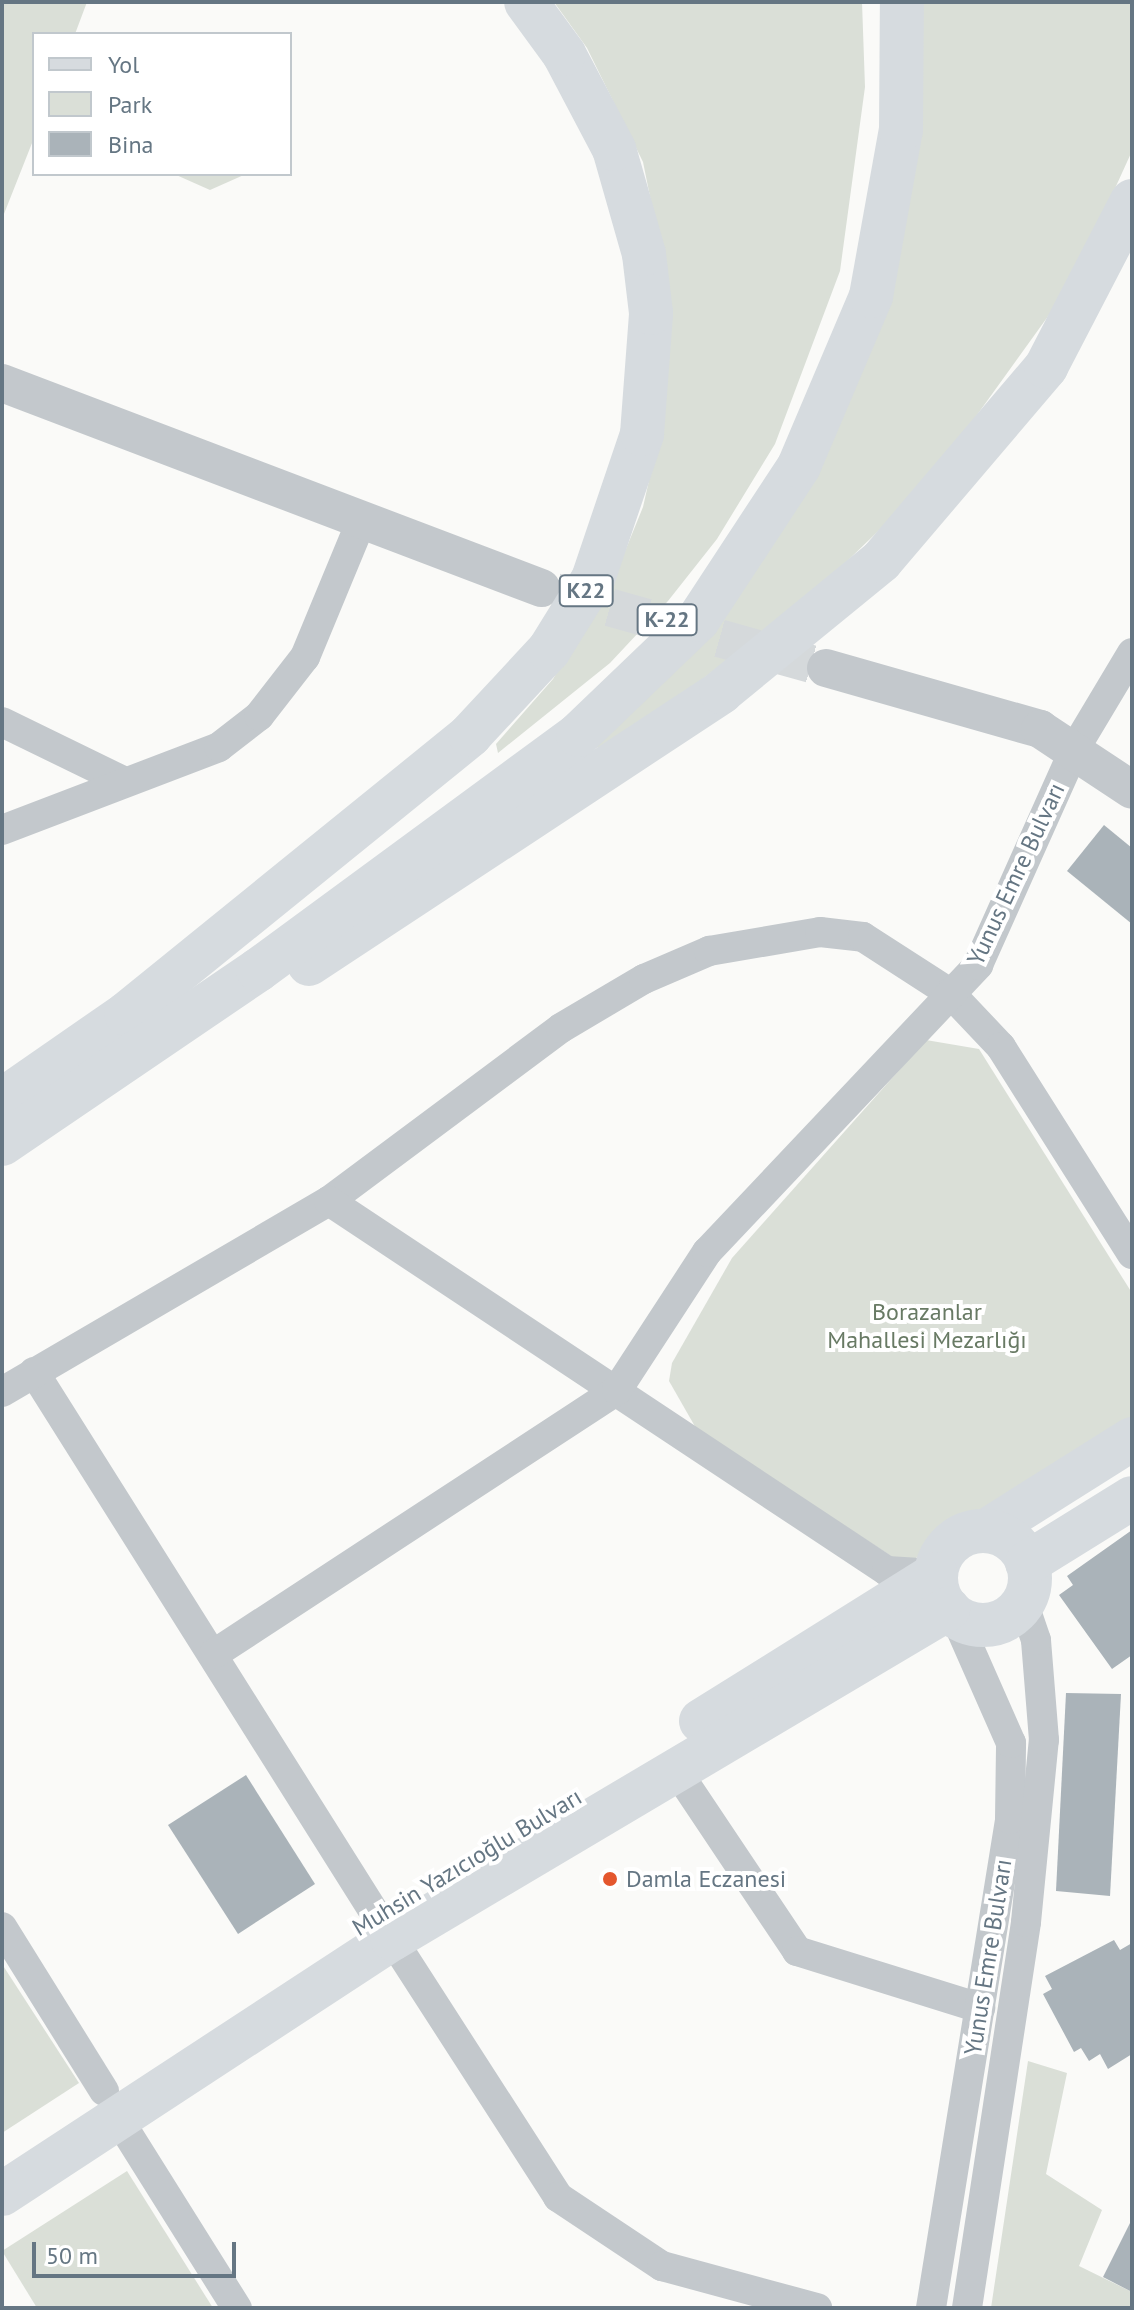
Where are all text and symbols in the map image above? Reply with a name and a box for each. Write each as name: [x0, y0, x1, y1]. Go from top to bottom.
legend: [32, 32, 292, 176]
text: Yol: [108, 49, 139, 80]
text: Park: [108, 89, 152, 120]
text: Bina: [108, 129, 153, 160]
road number: K22: [558, 573, 614, 609]
road number: K-22: [635, 602, 699, 638]
street label: Yunus Emre Bulvarı: [961, 778, 1071, 970]
park label: Borazanlar Mahallesi Mezarlığı: [827, 1298, 1027, 1354]
street label: Muhsin Yazıcıoğlu Bulvarı: [347, 1782, 587, 1942]
street label: Yunus Emre Bulvarı: [958, 1857, 1018, 2057]
place label: Damla Eczanesi: [626, 1865, 786, 1893]
marker: Damla Eczanesi: [601, 1870, 619, 1888]
scale bar: [36, 2226, 240, 2276]
text: 50 m: [46, 2240, 98, 2271]

